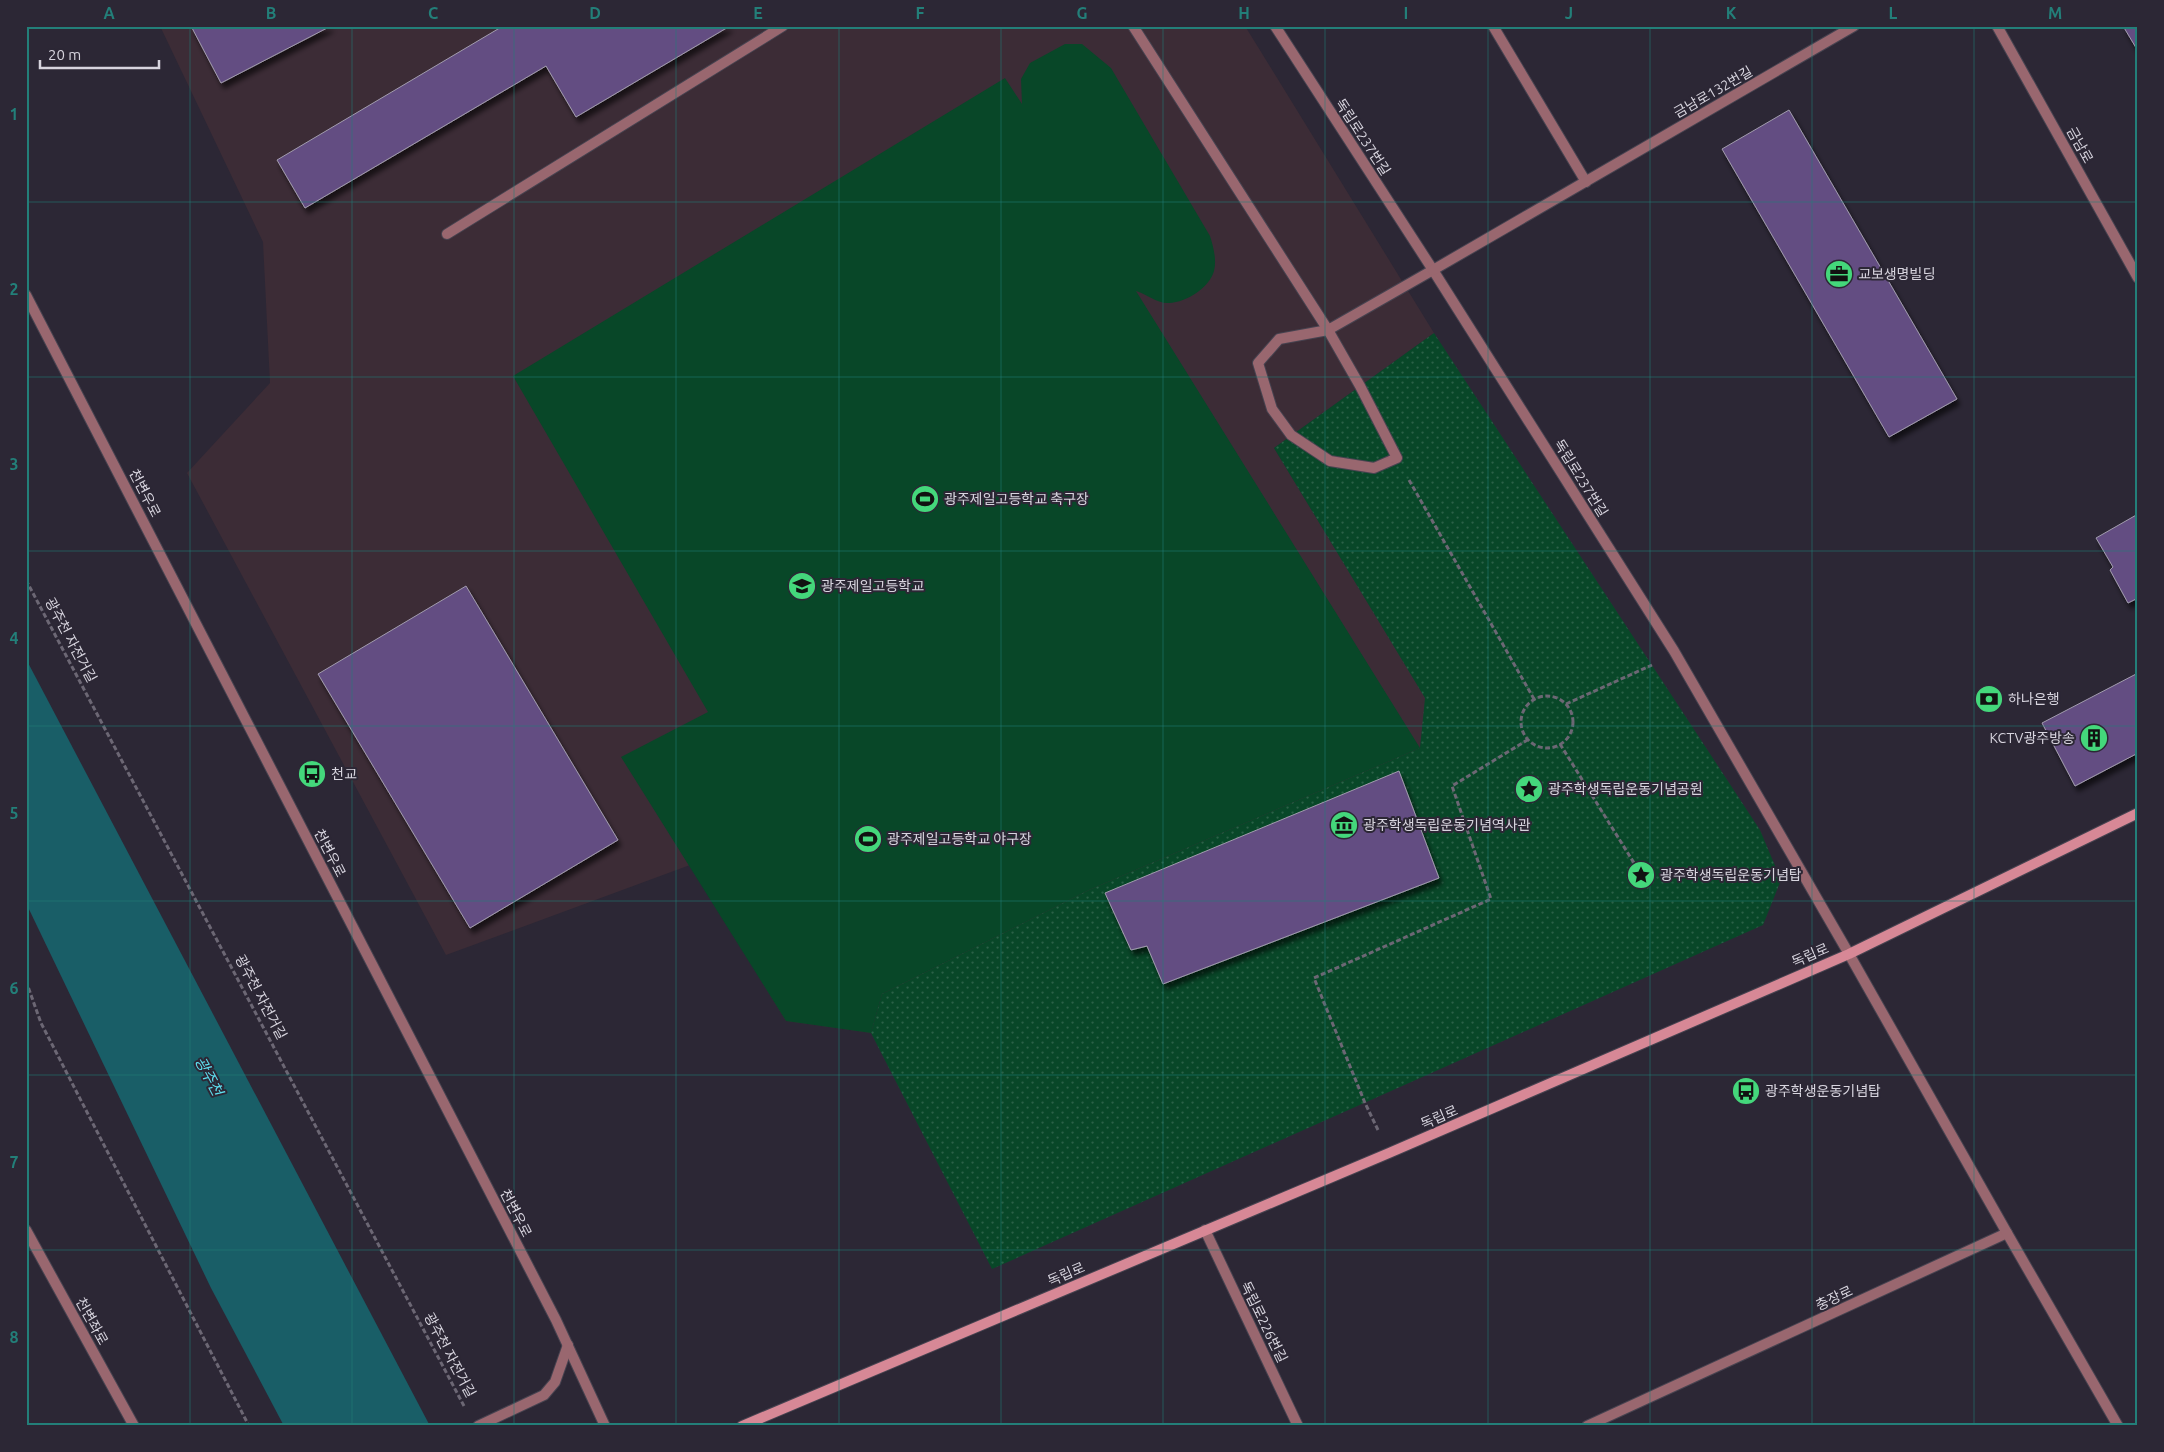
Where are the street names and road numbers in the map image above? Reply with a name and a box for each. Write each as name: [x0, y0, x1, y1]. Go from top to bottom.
street label: 금남로132번길: [1671, 63, 1755, 121]
street label: 독립로237번길: [1332, 96, 1394, 178]
street label: 금남로: [2064, 124, 2096, 166]
street label: 독립로237번길: [1551, 436, 1611, 520]
street label: 천변우로: [126, 466, 164, 520]
street label: 광주천 자전거길: [42, 595, 100, 685]
street label: 천변우로: [311, 826, 349, 880]
street label: 독립로: [1789, 940, 1831, 970]
street label: 광주천 자전거길: [232, 952, 290, 1042]
street label: 독립로: [1418, 1102, 1460, 1132]
street label: 천변우로: [497, 1186, 535, 1240]
street label: 독립로: [1045, 1259, 1087, 1289]
street label: 독립로226번길: [1238, 1279, 1290, 1365]
street label: 충장로: [1813, 1283, 1855, 1313]
street label: 천변좌로: [73, 1295, 112, 1348]
street label: 광주천 자전거길: [421, 1310, 479, 1400]

